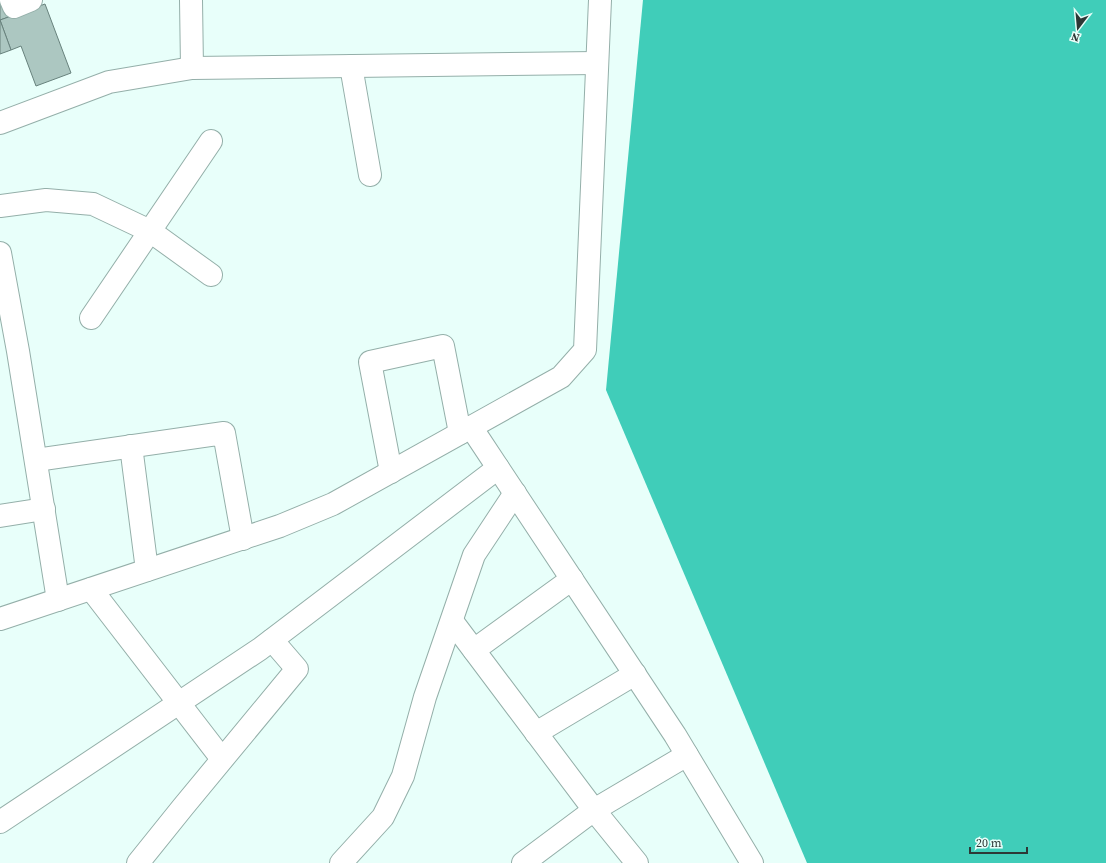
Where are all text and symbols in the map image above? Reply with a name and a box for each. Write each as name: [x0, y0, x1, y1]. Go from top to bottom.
north arrow: [1058, 8, 1098, 48]
text: N: [1069, 29, 1081, 45]
scale bar: [970, 829, 1027, 855]
text: 20 m: [976, 835, 1002, 851]

